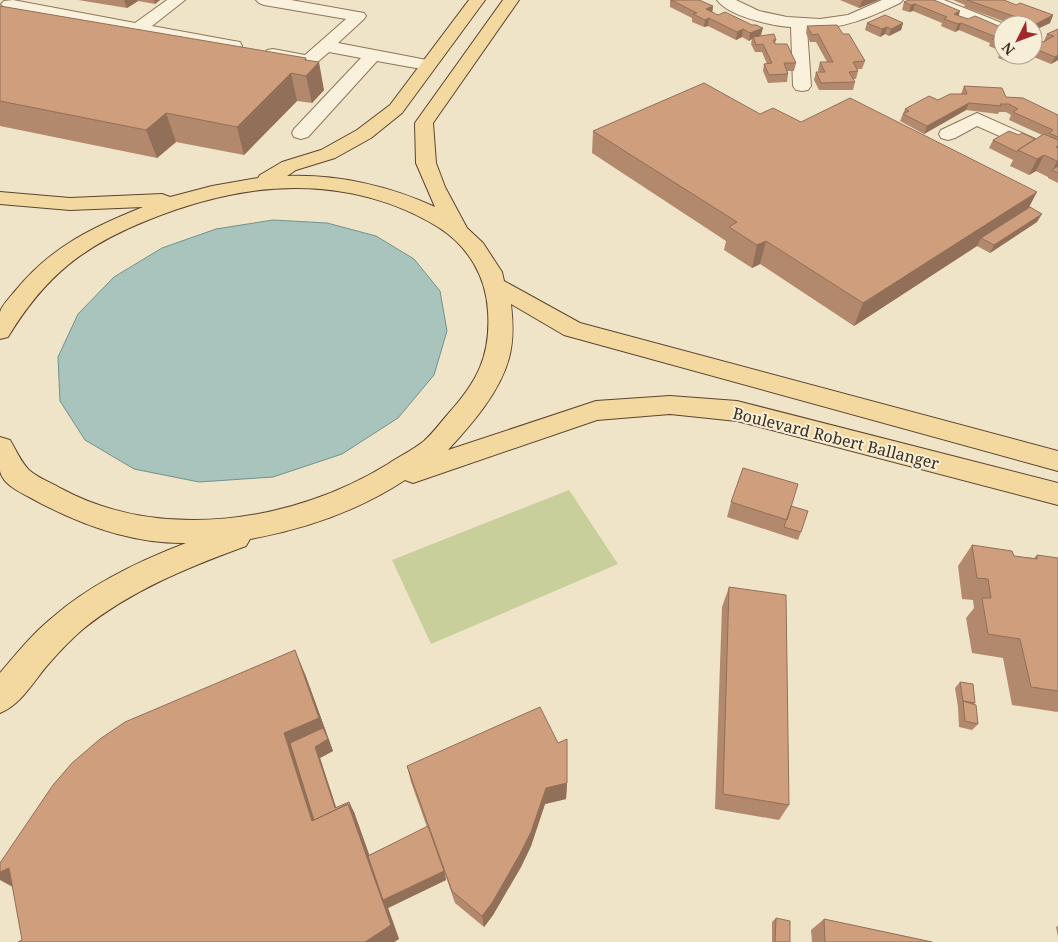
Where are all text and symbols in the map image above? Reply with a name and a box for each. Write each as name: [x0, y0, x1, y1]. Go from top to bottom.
north arrow: [993, 15, 1043, 65]
text: N: [997, 39, 1019, 59]
street label: Boulevard Robert Ballanger: [730, 402, 942, 474]

